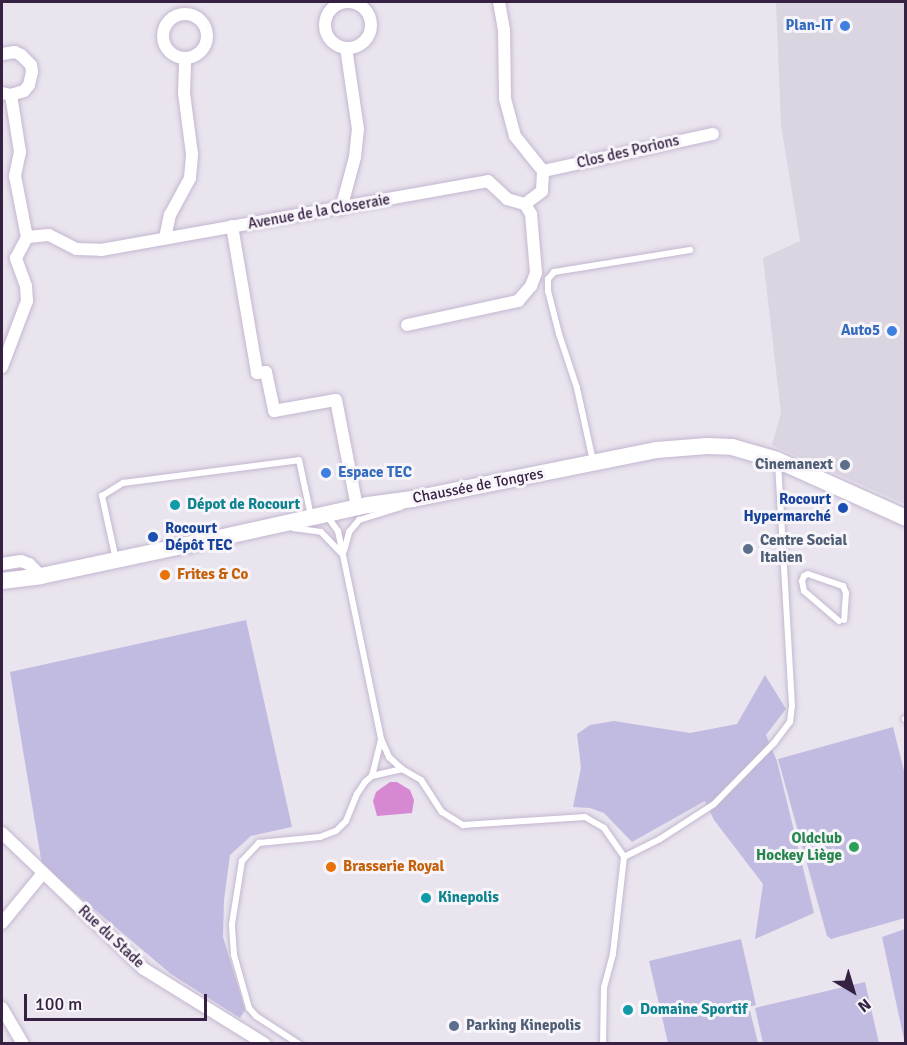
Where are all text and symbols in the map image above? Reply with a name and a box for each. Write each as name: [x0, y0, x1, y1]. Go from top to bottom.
place label: Plan-IT: [786, 17, 833, 35]
marker: Plan-IT: [838, 19, 852, 33]
street label: Clos des Porions: [575, 131, 681, 173]
street label: Avenue de la Closeraie: [246, 191, 392, 233]
place label: Auto5: [841, 322, 880, 340]
marker: Auto5: [885, 324, 899, 338]
place label: Cinemanext: [755, 456, 833, 474]
marker: Cinemanext: [838, 458, 852, 472]
place label: Espace TEC: [338, 464, 412, 482]
street label: Chaussée de Tongres: [411, 465, 545, 507]
marker: Espace TEC: [319, 466, 333, 480]
place label: Rocourt Hypermarché: [744, 490, 831, 525]
place label: Dépot de Rocourt: [187, 496, 300, 514]
marker: Dépot de Rocourt: [168, 498, 182, 512]
marker: Rocourt Hypermarché: [836, 501, 850, 515]
place label: Rocourt Dépôt TEC: [165, 519, 232, 554]
marker: Rocourt Dépôt TEC: [146, 530, 160, 544]
place label: Centre Social Italien: [760, 531, 847, 566]
marker: Centre Social Italien: [741, 542, 755, 556]
place label: Frites & Co: [177, 566, 248, 584]
marker: Frites & Co: [158, 568, 172, 582]
place label: Oldclub Hockey Liège: [756, 829, 842, 864]
marker: Oldclub Hockey Liège: [847, 840, 861, 854]
place label: Brasserie Royal: [343, 858, 444, 876]
marker: Brasserie Royal: [324, 860, 338, 874]
place label: Kinepolis: [438, 889, 499, 907]
marker: Kinepolis: [419, 891, 433, 905]
street label: Rue du Stade: [74, 902, 148, 972]
north arrow: [823, 961, 883, 1021]
scale bar: [27, 982, 210, 1020]
text: 100 m: [35, 993, 82, 1015]
text: N: [854, 994, 875, 1016]
place label: Domaine Sportif: [640, 1001, 747, 1019]
marker: Domaine Sportif: [621, 1003, 635, 1017]
place label: Parking Kinepolis: [466, 1017, 581, 1035]
marker: Parking Kinepolis: [447, 1019, 461, 1033]

